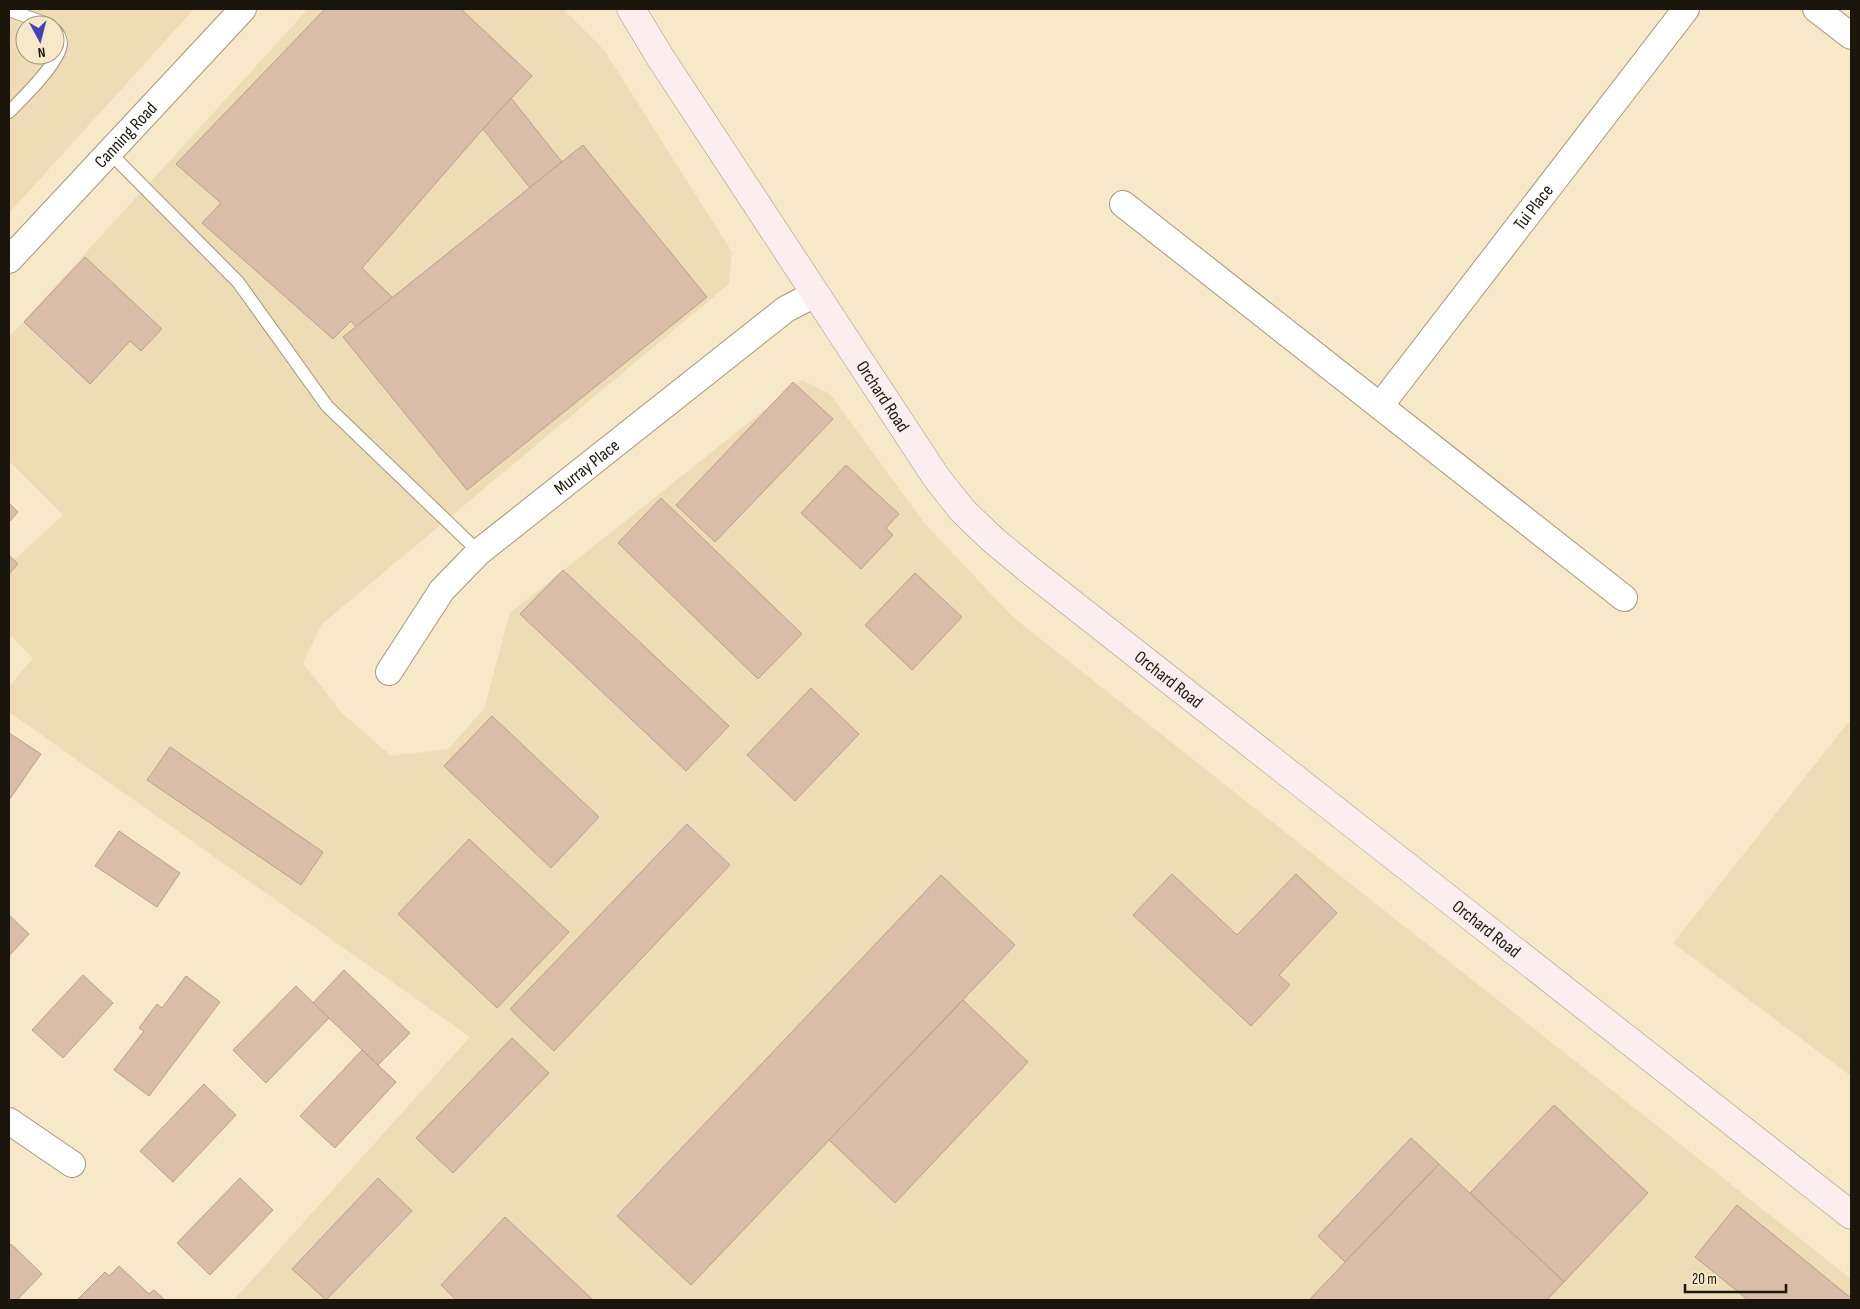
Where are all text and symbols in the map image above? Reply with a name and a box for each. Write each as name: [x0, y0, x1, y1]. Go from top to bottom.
north arrow: [15, 15, 65, 65]
text: N: [37, 44, 46, 61]
street label: Canning Road: [90, 98, 162, 172]
street label: Tui Place: [1509, 180, 1558, 235]
street label: Orchard Road: [852, 357, 913, 436]
street label: Murray Place: [550, 435, 624, 499]
street label: Orchard Road: [1130, 646, 1207, 713]
street label: Orchard Road: [1448, 896, 1524, 962]
scale bar: [1685, 1262, 1786, 1294]
text: 20 m: [1692, 1270, 1717, 1289]

